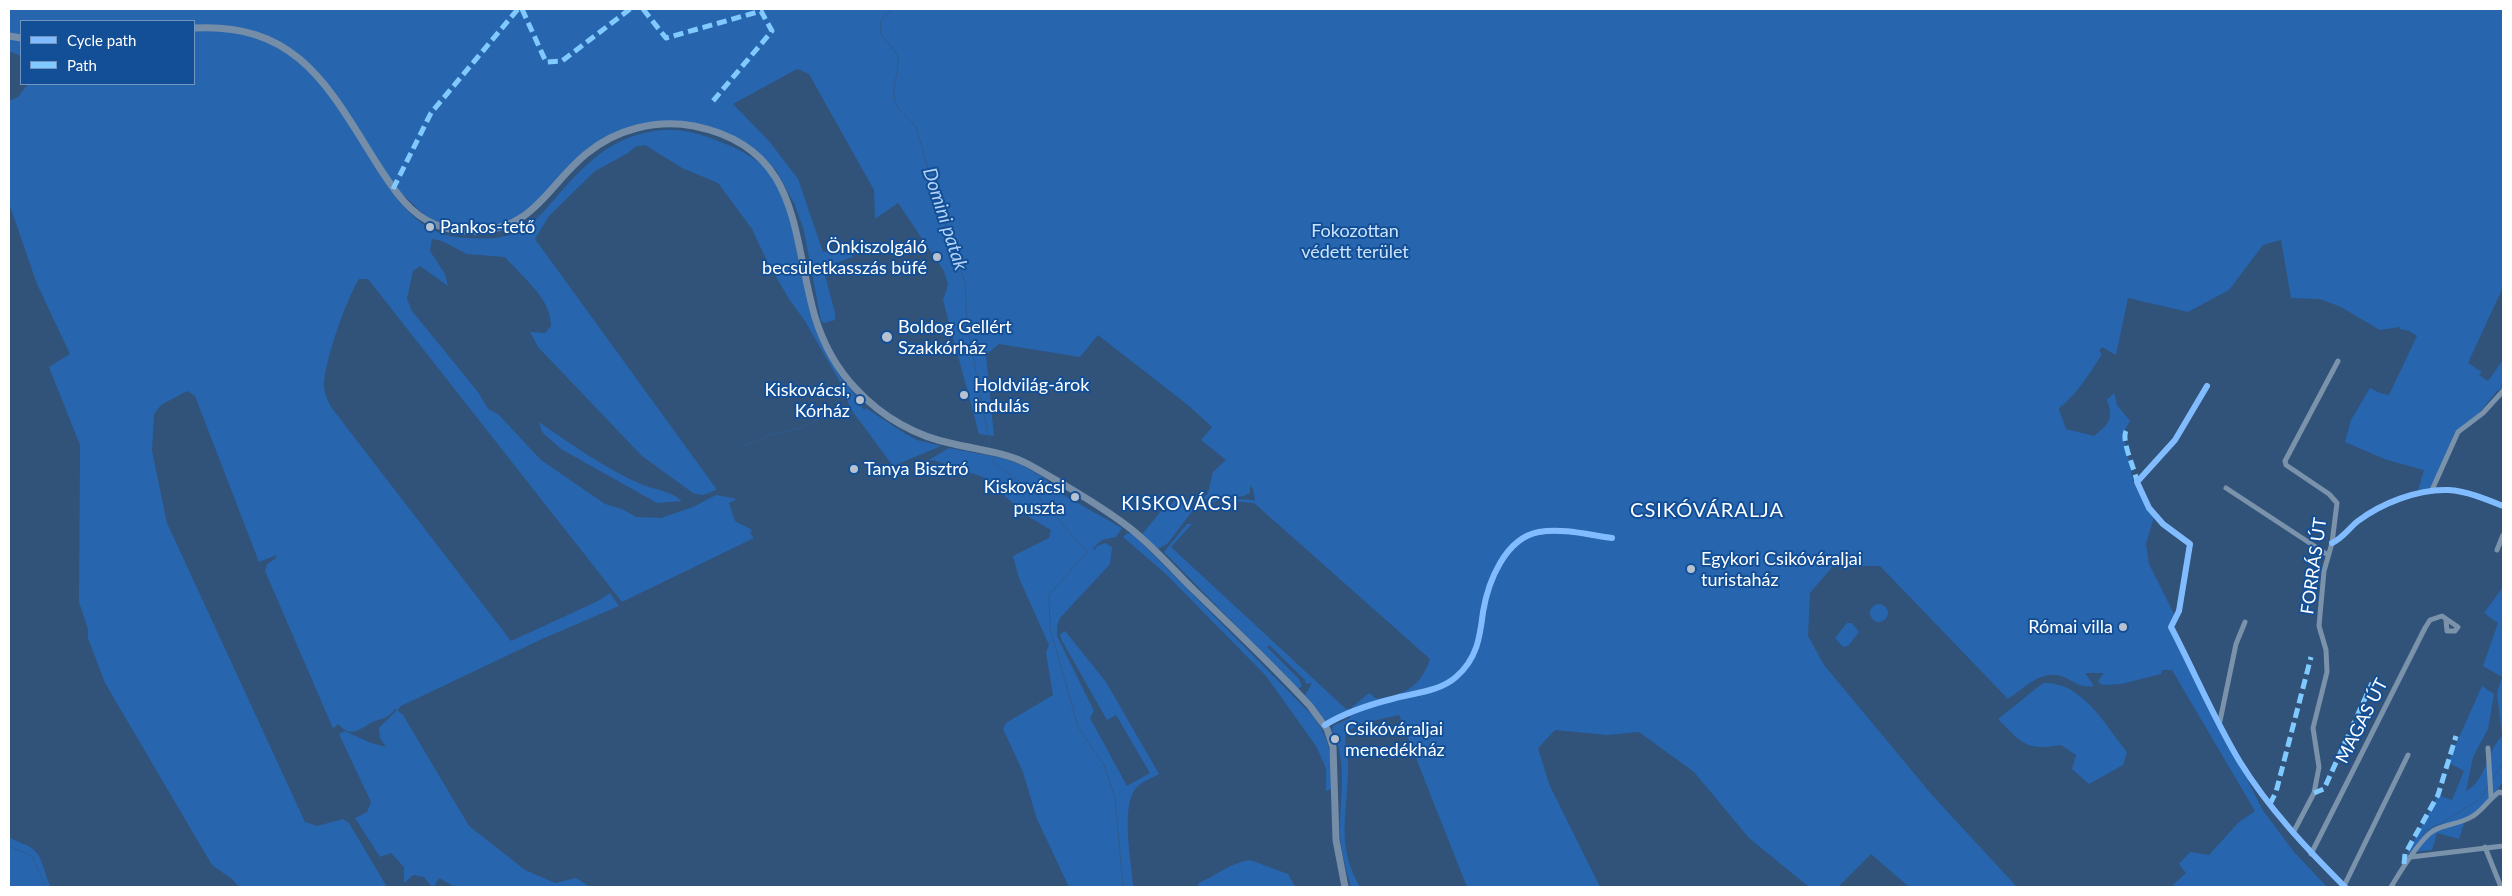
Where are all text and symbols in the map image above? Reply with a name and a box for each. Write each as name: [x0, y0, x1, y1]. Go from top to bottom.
legend: [20, 20, 195, 85]
text: Cycle path: [67, 31, 136, 49]
text: Path: [67, 56, 97, 74]
water label: Domini patak: [918, 165, 972, 273]
place label: Pankos-tető: [440, 216, 535, 238]
park label: Fokozottan védett terület: [1301, 220, 1409, 262]
marker: Pankos-tető: [424, 221, 436, 233]
place label: Önkiszolgáló becsületkasszás büfé: [762, 236, 927, 278]
marker: Önkiszolgáló becsületkasszás büfé: [931, 251, 943, 263]
place label: Boldog Gellért Szakkórház: [898, 316, 1012, 358]
marker: Boldog Gellért Szakkórház: [880, 330, 894, 344]
place label: Holdvilág-árok indulás: [974, 374, 1089, 416]
place label: Kiskovácsi, Kórház: [765, 379, 850, 422]
marker: Holdvilág-árok indulás: [958, 389, 970, 401]
marker: Kiskovácsi, Kórház: [854, 394, 866, 406]
place label: Tanya Bisztró: [864, 458, 969, 480]
marker: Tanya Bisztró: [848, 463, 860, 475]
place label: Kiskovácsi puszta: [984, 476, 1065, 518]
marker: Kiskovácsi puszta: [1069, 491, 1081, 503]
district label: KISKOVÁCSI: [1120, 493, 1240, 515]
district label: CSIKÓVÁRALJA: [1629, 499, 1785, 523]
street label: FORRÁS ÚT: [2297, 516, 2331, 616]
place label: Egykori Csikóváraljai turistaház: [1701, 548, 1862, 590]
marker: Egykori Csikóváraljai turistaház: [1685, 563, 1697, 575]
place label: Római villa: [2028, 616, 2113, 638]
marker: Római villa: [2117, 621, 2129, 633]
street label: MAGAS ÚT: [2331, 675, 2393, 767]
place label: Csikóváraljai menedékház: [1345, 718, 1445, 761]
marker: Csikóváraljai menedékház: [1329, 733, 1341, 745]

